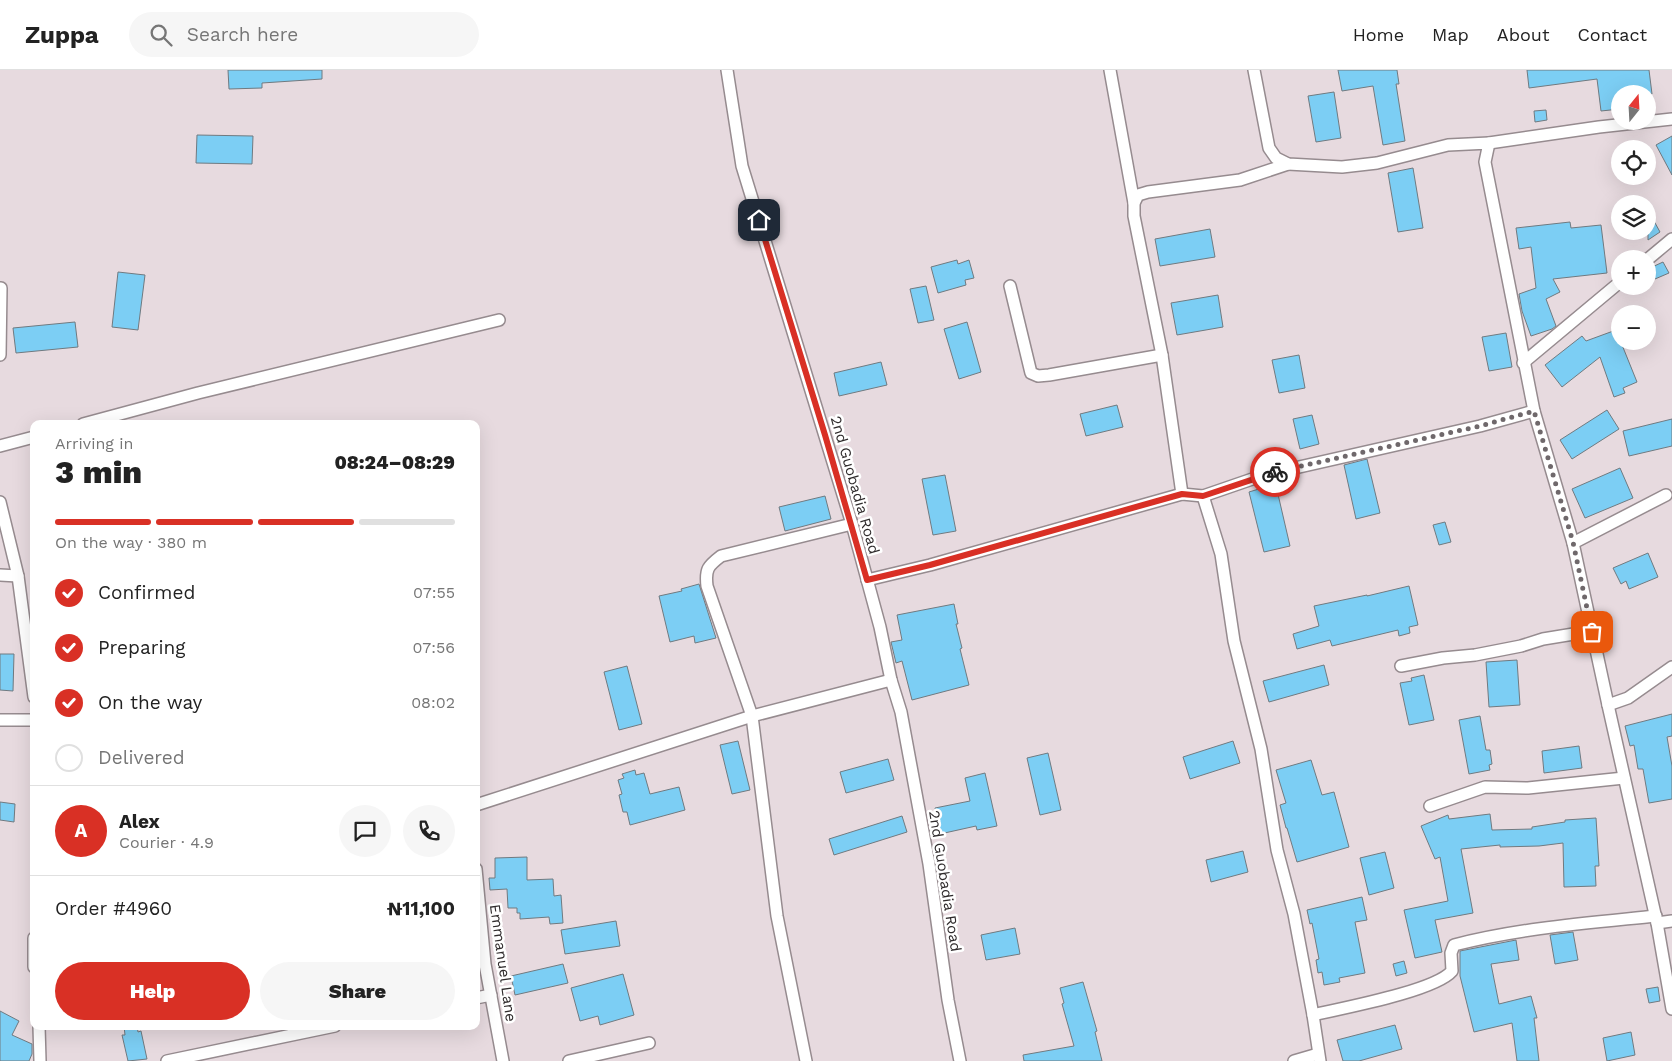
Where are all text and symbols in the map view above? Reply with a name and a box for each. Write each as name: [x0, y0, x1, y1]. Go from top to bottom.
search box: [129, 12, 479, 57]
text: Zuppa: [25, 21, 99, 49]
icon: search: [147, 21, 175, 49]
text: Search here: [187, 23, 298, 46]
text: Home: [1353, 24, 1404, 45]
text: Map: [1432, 24, 1469, 45]
text: About: [1497, 24, 1549, 45]
text: Contact: [1577, 24, 1647, 45]
north arrow: [1611, 85, 1656, 130]
map controls: [1611, 85, 1656, 350]
button: locate: [1611, 140, 1656, 185]
button: layers: [1611, 195, 1656, 240]
pin: [738, 199, 780, 241]
icon: home: [745, 206, 773, 234]
button: +: [1611, 250, 1656, 295]
button: −: [1611, 305, 1656, 350]
street label: 2nd Guobadia Road: [827, 414, 883, 556]
text: Arriving in: [55, 434, 133, 453]
courier: [1250, 447, 1300, 497]
text: 08:24–08:29: [334, 451, 455, 474]
text: 3 min: [55, 453, 142, 491]
icon: bike: [1261, 458, 1289, 486]
text: On the way · 380 m: [55, 533, 207, 552]
icon: check: [55, 579, 83, 607]
text: Confirmed: [98, 581, 195, 604]
text: 07:55: [413, 583, 455, 602]
pin: [1571, 611, 1613, 653]
icon: bag: [1578, 618, 1606, 646]
icon: check: [55, 634, 83, 662]
text: Preparing: [98, 636, 185, 659]
text: 07:56: [413, 638, 455, 657]
icon: check: [55, 689, 83, 717]
text: On the way: [98, 691, 202, 714]
text: 08:02: [411, 693, 455, 712]
text: Delivered: [98, 746, 185, 769]
button: chat: [339, 805, 391, 857]
button: phone: [403, 805, 455, 857]
street label: 2nd Guobadia Road: [925, 809, 965, 953]
text: Alex: [119, 810, 160, 833]
text: A: [75, 819, 87, 842]
text: Courier · 4.9: [119, 833, 214, 852]
text: Order #4960: [55, 897, 172, 920]
text: ₦11,100: [387, 897, 455, 920]
street label: Emmanuel Lane: [486, 903, 520, 1023]
button: Help: [55, 962, 250, 1020]
button: Share: [260, 962, 455, 1020]

